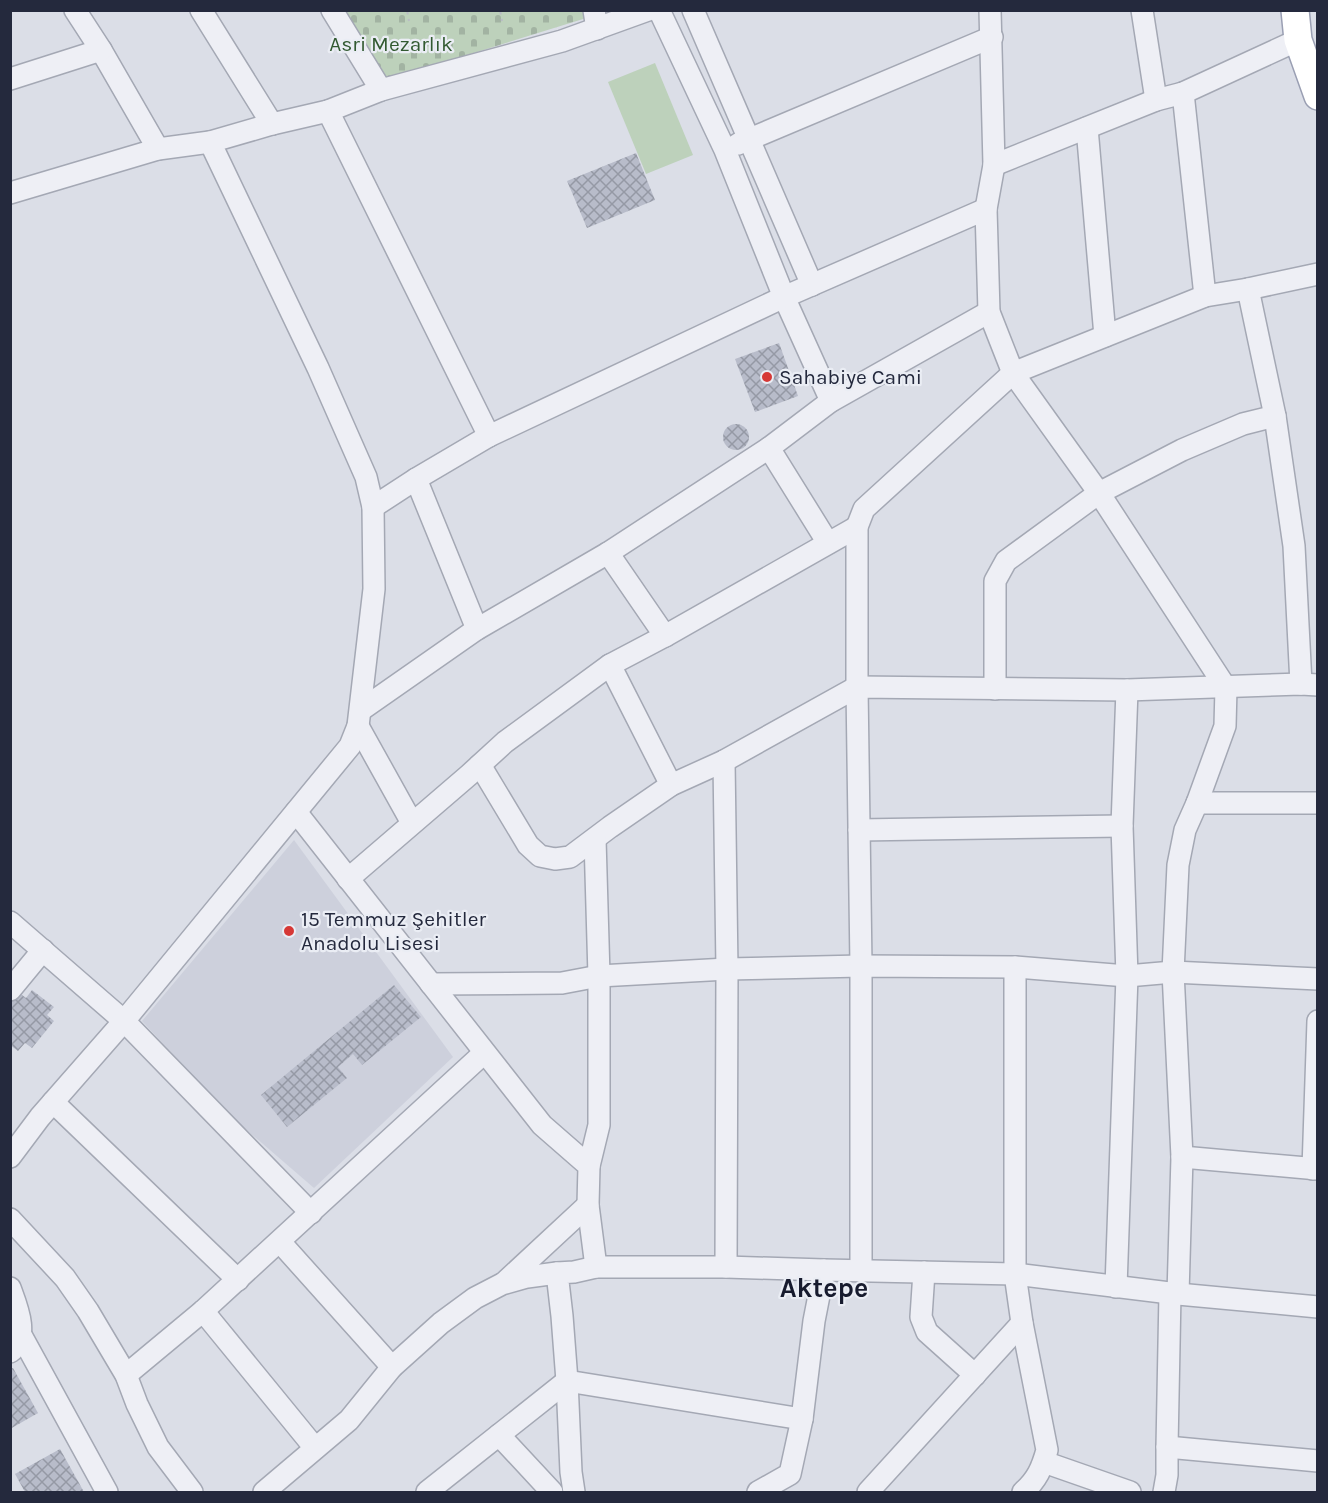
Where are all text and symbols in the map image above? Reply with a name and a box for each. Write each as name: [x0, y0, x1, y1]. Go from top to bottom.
park label: Asri Mezarlık: [329, 32, 453, 56]
place label: Sahabiye Cami: [779, 365, 922, 389]
marker: Sahabiye Cami: [760, 370, 774, 384]
place label: 15 Temmuz Şehitler Anadolu Lisesi: [301, 907, 486, 955]
marker: 15 Temmuz Şehitler Anadolu Lisesi: [282, 924, 296, 938]
district label: Aktepe: [780, 1272, 868, 1304]

